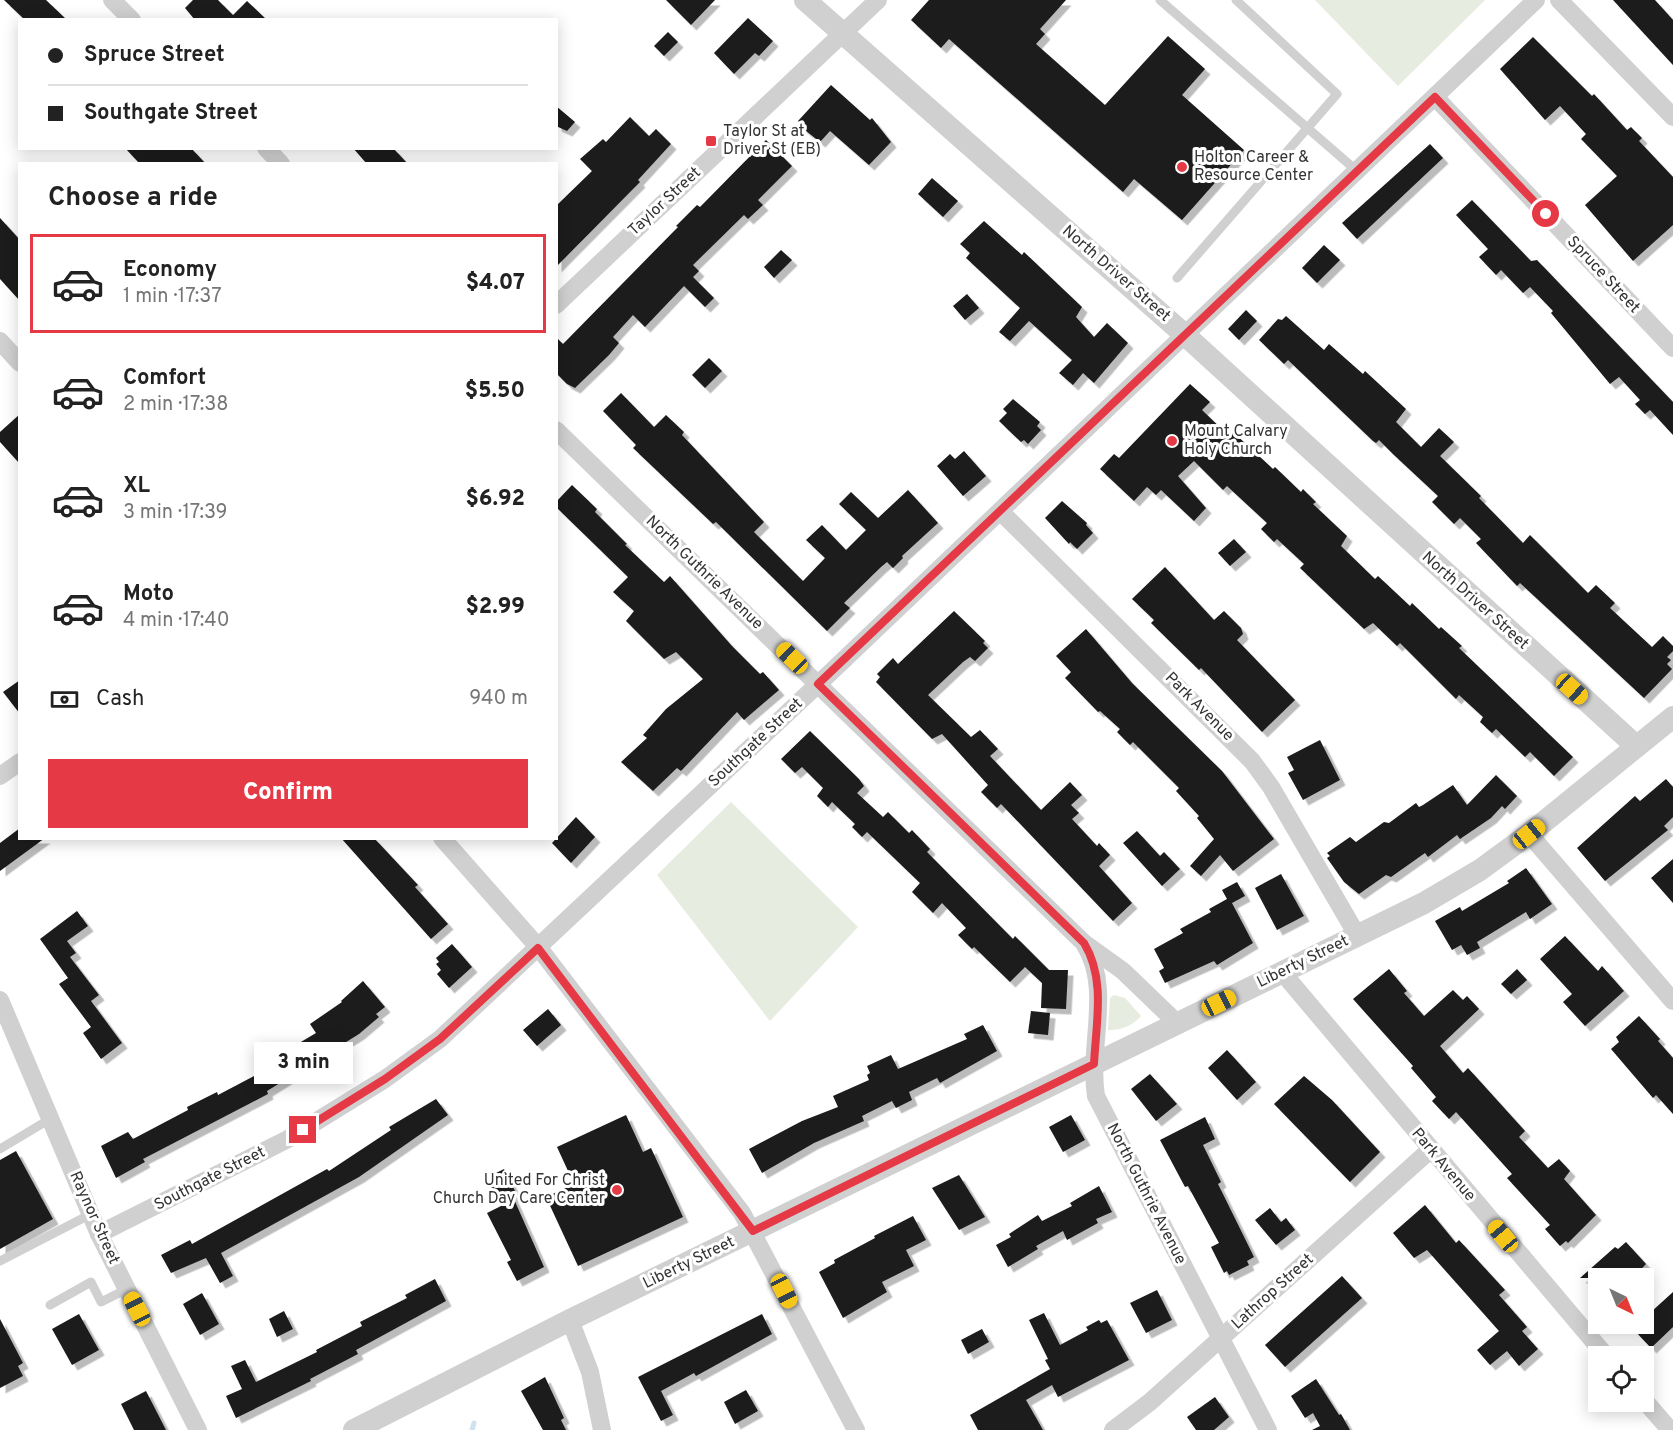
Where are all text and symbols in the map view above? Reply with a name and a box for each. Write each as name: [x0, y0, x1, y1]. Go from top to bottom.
text: Spruce Street: [84, 42, 225, 69]
text: Southgate Street: [84, 100, 258, 127]
place label: Taylor St at Driver St (EB): [723, 122, 821, 160]
marker: Taylor St at Driver St (EB): [704, 134, 718, 148]
place label: Holton Career & Resource Center: [1194, 148, 1313, 186]
marker: Holton Career & Resource Center: [1175, 160, 1189, 174]
street label: Taylor Street: [624, 163, 706, 241]
text: Choose a ride: [48, 181, 218, 215]
route start: [1532, 200, 1559, 227]
street label: North Driver Street: [1058, 221, 1174, 327]
street label: Spruce Street: [1562, 232, 1644, 318]
icon: car: [51, 257, 105, 311]
text: Economy: [123, 257, 217, 284]
text: $4.07: [466, 270, 525, 297]
text: 1 min · 17:37: [123, 284, 222, 310]
icon: car: [51, 365, 105, 419]
text: Comfort: [123, 365, 206, 392]
text: $5.50: [465, 378, 525, 405]
text: 2 min · 17:38: [123, 392, 228, 418]
place label: Mount Calvary Holy Church: [1184, 422, 1288, 460]
marker: Mount Calvary Holy Church: [1165, 434, 1179, 448]
icon: car: [51, 473, 105, 527]
text: XL: [123, 473, 150, 500]
text: $6.92: [465, 486, 525, 513]
text: 3 min · 17:39: [123, 500, 228, 526]
street label: North Guthrie Avenue: [641, 512, 767, 634]
street label: North Driver Street: [1417, 548, 1533, 654]
icon: car: [51, 581, 105, 635]
text: Moto: [123, 581, 174, 608]
text: $2.99: [465, 594, 525, 621]
text: 4 min · 17:40: [123, 608, 230, 634]
car: [773, 639, 811, 677]
street label: Park Avenue: [1160, 668, 1238, 746]
car: [1553, 670, 1591, 708]
icon: cash: [48, 683, 81, 716]
text: Cash: [96, 686, 145, 713]
text: 940 m: [469, 686, 528, 712]
street label: Southgate Street: [705, 694, 807, 792]
button: Confirm: [48, 759, 528, 828]
car: [1509, 816, 1549, 852]
street label: Liberty Street: [1254, 931, 1352, 993]
car: [1199, 987, 1239, 1019]
callout: 3 min: [254, 1043, 352, 1085]
text: 3 min: [277, 1050, 330, 1076]
route end: [289, 1116, 316, 1143]
street label: North Guthrie Avenue: [1102, 1120, 1190, 1268]
street label: Park Avenue: [1407, 1124, 1479, 1206]
street label: Southgate Street: [151, 1142, 269, 1216]
street label: Raynor Street: [65, 1168, 123, 1268]
place label: United For Christ Church Day Care Center: [433, 1171, 605, 1209]
marker: United For Christ Church Day Care Center: [610, 1183, 624, 1197]
car: [1485, 1216, 1521, 1256]
street label: Liberty Street: [640, 1232, 738, 1294]
street label: Lathrop Street: [1228, 1250, 1318, 1334]
north arrow: [1588, 1268, 1654, 1334]
map controls: [1588, 1268, 1654, 1412]
car: [768, 1271, 800, 1311]
car: [121, 1289, 153, 1329]
button: locate: [1588, 1346, 1654, 1412]

